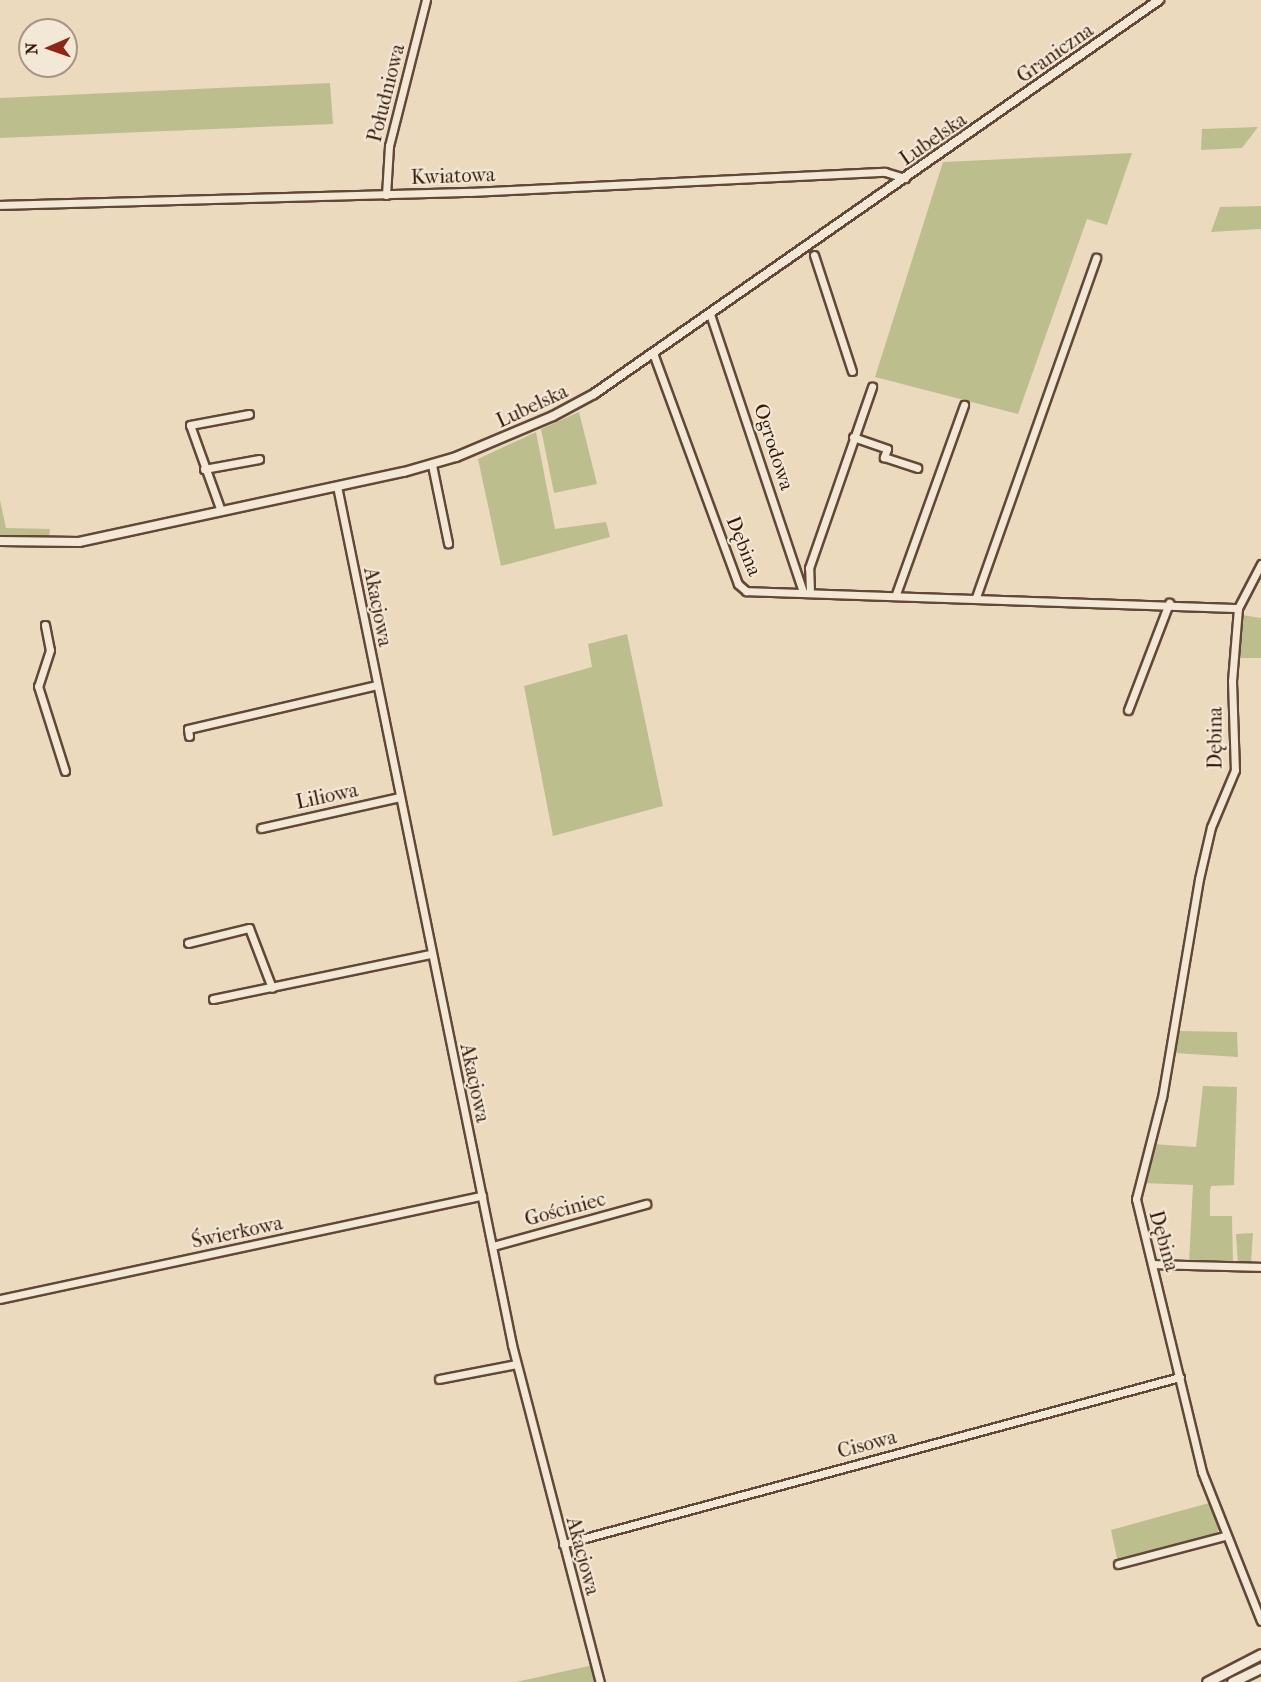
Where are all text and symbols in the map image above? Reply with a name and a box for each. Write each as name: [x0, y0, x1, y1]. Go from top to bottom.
north arrow: [18, 18, 78, 78]
street label: Graniczna: [1012, 18, 1098, 88]
text: N: [22, 42, 41, 55]
street label: Południowa: [362, 42, 410, 144]
street label: Lubelska: [895, 107, 971, 171]
street label: Kwiatowa: [411, 163, 495, 189]
street label: Lubelska: [493, 379, 571, 433]
street label: Ogrodowa: [749, 401, 799, 493]
street label: Dębina: [721, 513, 767, 579]
street label: Akacjowa: [359, 565, 397, 649]
street label: Dębina: [1203, 707, 1227, 769]
street label: Liliowa: [294, 778, 360, 814]
street label: Akacjowa: [455, 1041, 495, 1125]
street label: Gościniec: [522, 1187, 608, 1231]
street label: Dębina: [1144, 1208, 1184, 1274]
street label: Świerkowa: [189, 1211, 285, 1253]
street label: Cisowa: [835, 1425, 899, 1463]
street label: Akacjowa: [561, 1514, 605, 1598]

